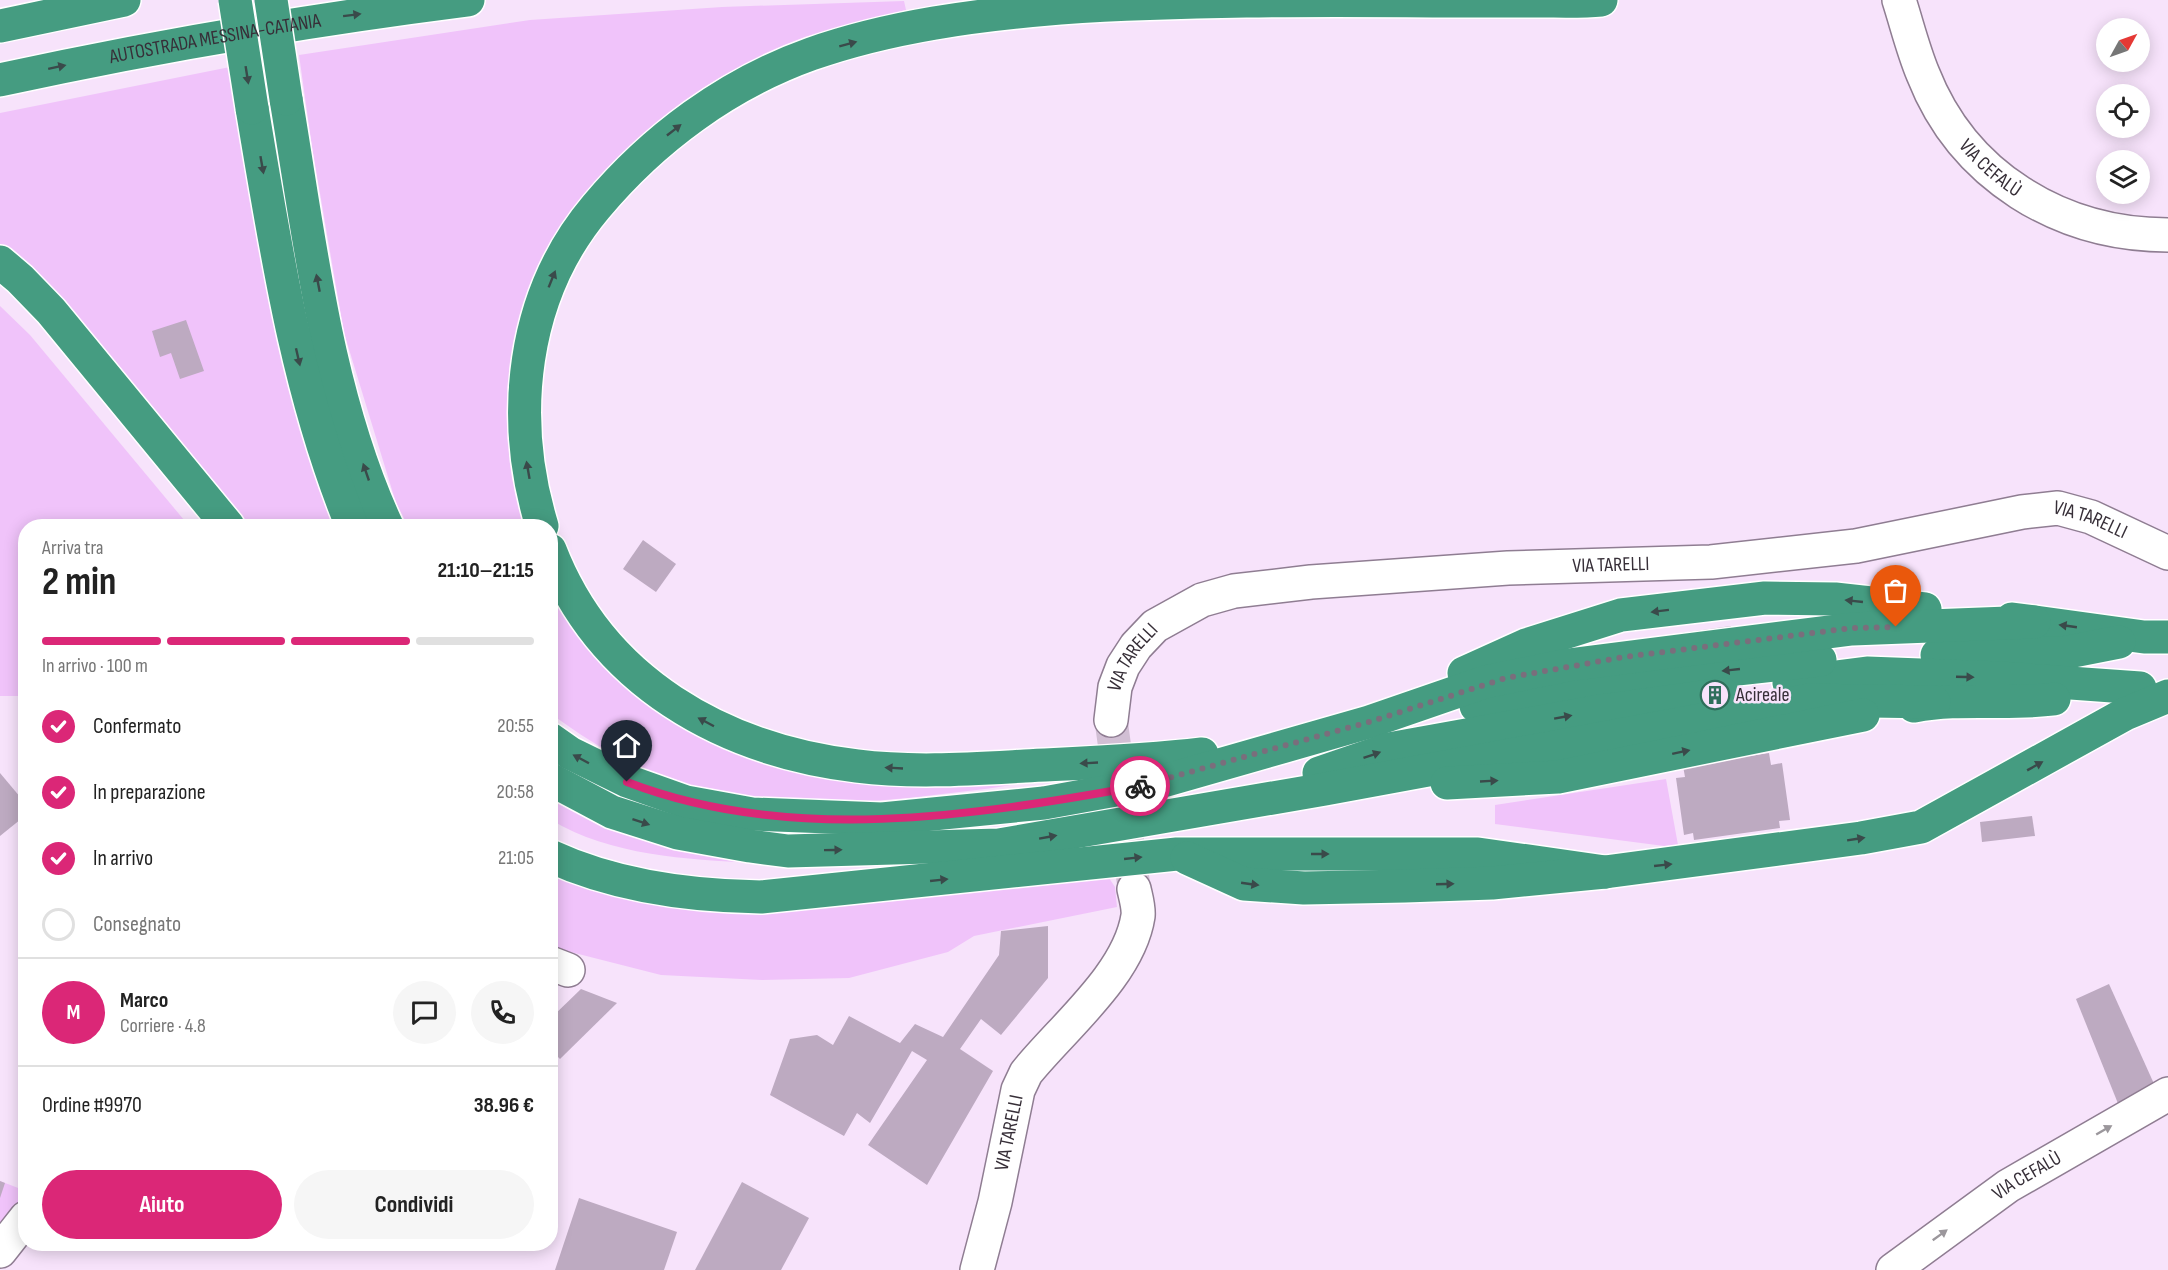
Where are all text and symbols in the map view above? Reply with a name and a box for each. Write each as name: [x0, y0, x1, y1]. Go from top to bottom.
street label: AUTOSTRADA MESSINA-CATANIA: [106, 9, 323, 69]
one-way arrow: [343, 10, 362, 19]
north arrow: [2096, 18, 2150, 72]
map controls: [2096, 18, 2150, 204]
one-way arrow: [839, 39, 857, 48]
one-way arrow: [48, 62, 67, 71]
one-way arrow: [242, 65, 251, 84]
button: locate: [2096, 84, 2150, 138]
one-way arrow: [667, 125, 682, 137]
street label: VIA CEFALÙ: [1954, 134, 2026, 202]
button: layers: [2096, 150, 2150, 204]
one-way arrow: [258, 156, 267, 175]
one-way arrow: [547, 270, 557, 288]
one-way arrow: [313, 274, 322, 293]
one-way arrow: [294, 348, 304, 366]
one-way arrow: [523, 460, 532, 479]
one-way arrow: [361, 463, 371, 481]
street label: VIA TARELLI: [2051, 495, 2131, 544]
text: Arriva tra: [42, 536, 104, 560]
street label: VIA TARELLI: [1572, 552, 1650, 578]
text: 21:10–21:15: [437, 557, 534, 584]
text: 2 min: [42, 559, 116, 606]
pin: [1870, 565, 1921, 627]
icon: bag: [1879, 574, 1912, 607]
one-way arrow: [1844, 596, 1863, 606]
one-way arrow: [1650, 606, 1669, 615]
street label: VIA TARELLI: [1102, 618, 1163, 695]
one-way arrow: [2059, 622, 2078, 631]
text: In arrivo · 100 m: [42, 654, 148, 678]
one-way arrow: [1721, 665, 1740, 674]
one-way arrow: [1956, 672, 1975, 681]
building icon: Acireale: [1699, 679, 1731, 711]
place label: Acireale: [1735, 683, 1789, 707]
icon: check: [42, 710, 75, 743]
one-way arrow: [1554, 712, 1573, 721]
text: Confermato: [93, 713, 181, 740]
text: 20:55: [497, 714, 534, 738]
one-way arrow: [697, 717, 714, 727]
pin: [601, 720, 652, 782]
icon: home: [610, 729, 643, 762]
one-way arrow: [1672, 746, 1690, 756]
one-way arrow: [1363, 749, 1381, 759]
one-way arrow: [572, 754, 589, 764]
courier: [1110, 756, 1170, 816]
one-way arrow: [1079, 759, 1098, 768]
one-way arrow: [2027, 761, 2044, 771]
one-way arrow: [884, 763, 903, 772]
icon: bike: [1124, 770, 1157, 803]
icon: check: [42, 776, 75, 809]
one-way arrow: [1479, 776, 1498, 785]
text: In preparazione: [93, 779, 206, 806]
text: 20:58: [497, 780, 534, 804]
one-way arrow: [632, 818, 650, 827]
one-way arrow: [1039, 832, 1058, 841]
one-way arrow: [1847, 834, 1866, 843]
icon: check: [42, 842, 75, 875]
text: In arrivo: [93, 845, 153, 872]
one-way arrow: [824, 845, 843, 855]
text: 21:05: [498, 846, 534, 870]
one-way arrow: [1310, 849, 1329, 859]
one-way arrow: [1123, 854, 1142, 863]
one-way arrow: [1654, 860, 1673, 870]
one-way arrow: [929, 875, 948, 885]
one-way arrow: [1241, 879, 1260, 888]
one-way arrow: [1435, 880, 1454, 889]
text: Consegnato: [93, 911, 181, 938]
button: chat: [393, 981, 456, 1044]
button: phone: [471, 981, 534, 1044]
text: Marco: [120, 987, 168, 1014]
text: M: [67, 999, 80, 1026]
text: Corriere · 4.8: [120, 1014, 206, 1038]
text: Ordine #9970: [42, 1092, 142, 1119]
text: 38.96 €: [474, 1092, 534, 1119]
street label: VIA TARELLI: [990, 1093, 1029, 1173]
one-way arrow: [2096, 1125, 2112, 1136]
street label: VIA CEFALÙ: [1988, 1146, 2066, 1205]
button: Aiuto: [42, 1170, 282, 1239]
button: Condividi: [294, 1170, 534, 1239]
one-way arrow: [1933, 1230, 1948, 1242]

